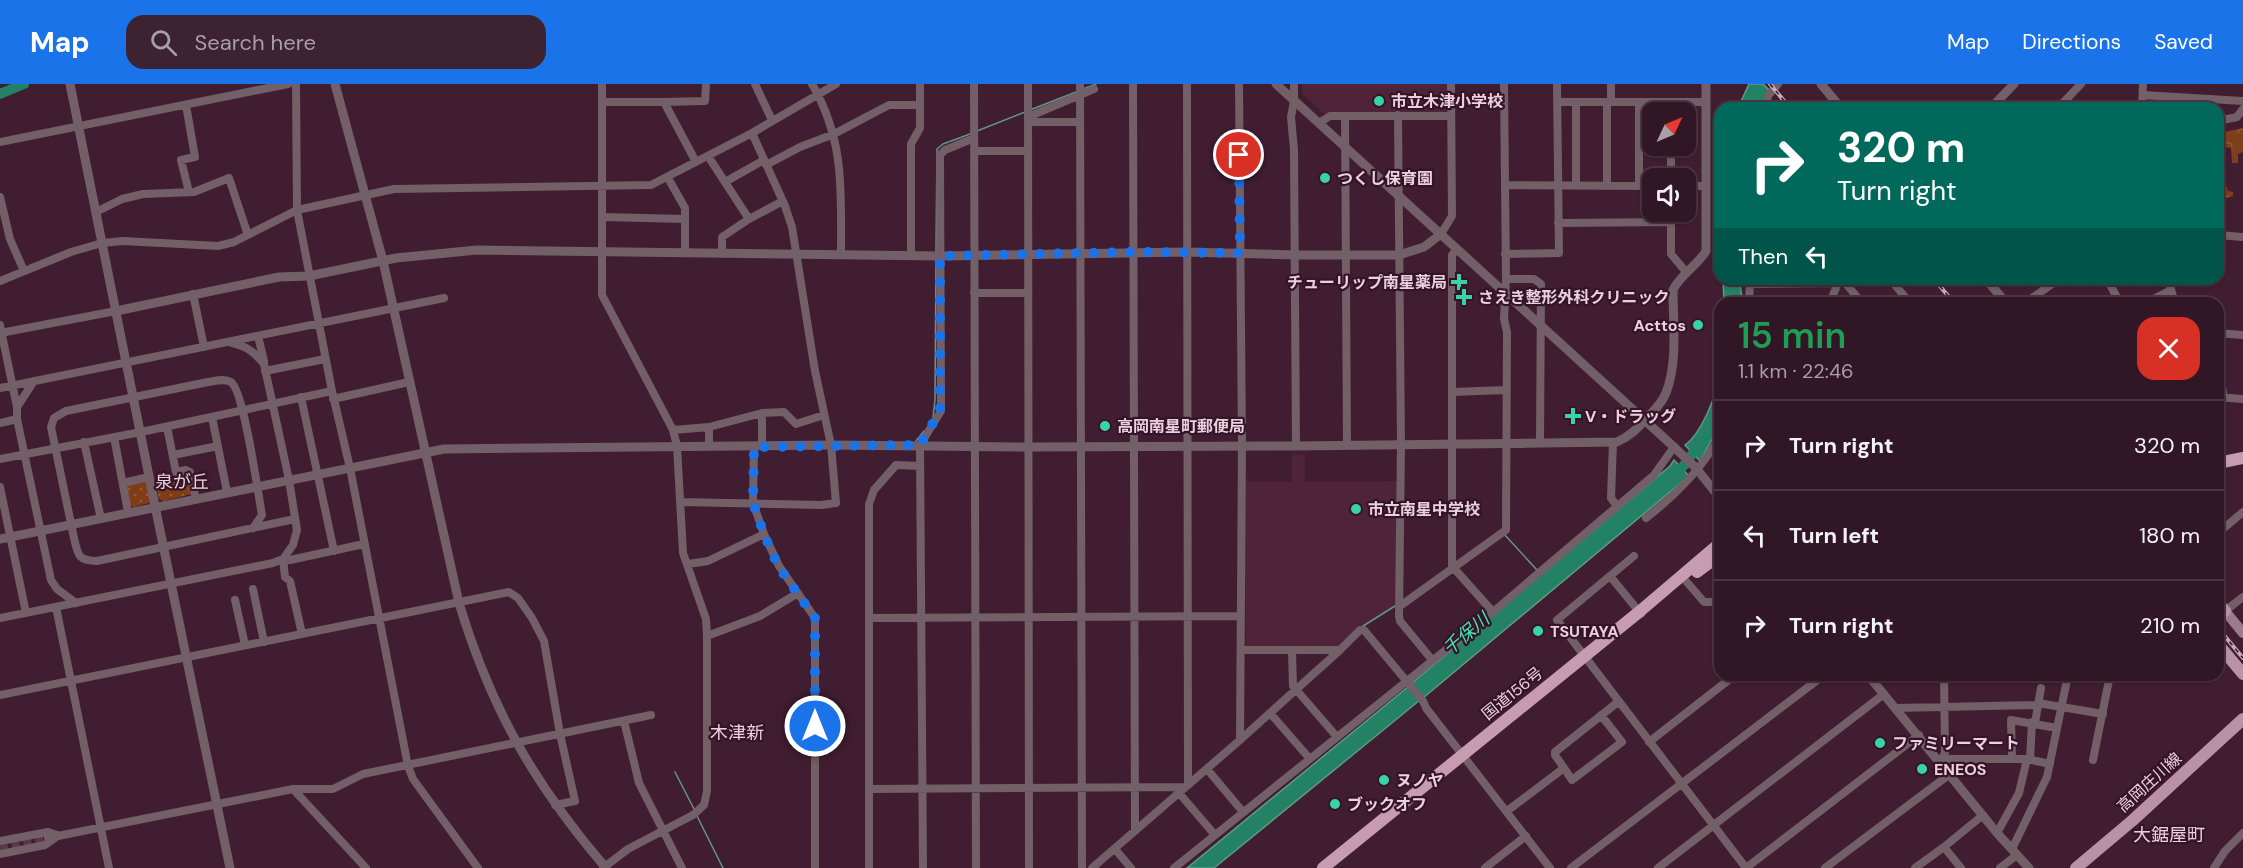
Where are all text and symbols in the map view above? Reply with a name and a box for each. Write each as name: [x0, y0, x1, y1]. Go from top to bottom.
search box: [126, 15, 546, 69]
text: Map: [30, 24, 90, 61]
icon: search: [147, 26, 180, 59]
text: Search here: [195, 28, 316, 57]
text: Map: [1947, 28, 1989, 56]
text: Directions: [2022, 28, 2121, 56]
text: Saved: [2154, 28, 2213, 56]
place label: 市立木津小学校: [1391, 91, 1503, 112]
marker: 市立木津小学校: [1372, 94, 1386, 108]
north arrow: [1642, 102, 1696, 156]
map controls: [1642, 102, 1696, 222]
text: 320 m: [1837, 120, 1965, 175]
icon: right: [1738, 126, 1816, 204]
pin: [1213, 129, 1264, 180]
icon: arrive: [1222, 138, 1255, 171]
place label: つくし保育園: [1337, 168, 1433, 189]
button: sound: [1642, 168, 1696, 222]
marker: つくし保育園: [1318, 171, 1332, 185]
text: Turn right: [1837, 173, 1957, 208]
icon: left: [1800, 240, 1833, 273]
text: Then: [1738, 242, 1788, 271]
place label: チューリップ南星薬局: [1287, 272, 1447, 293]
marker: チューリップ南星薬局: [1452, 275, 1466, 289]
place label: さえき整形外科クリニック: [1478, 287, 1670, 308]
marker: さえき整形外科クリニック: [1455, 288, 1473, 306]
text: 15 min: [1738, 312, 1846, 359]
place label: Acttos: [1633, 315, 1686, 336]
button: close: [2137, 317, 2200, 380]
marker: Acttos: [1691, 318, 1705, 332]
text: 1.1 km · 22:46: [1738, 358, 1854, 384]
place label: V・ドラッグ: [1585, 406, 1676, 427]
marker: V・ドラッグ: [1566, 409, 1580, 423]
place label: 高岡南星町郵便局: [1117, 416, 1245, 437]
marker: 高岡南星町郵便局: [1098, 419, 1112, 433]
icon: right: [1738, 429, 1771, 462]
text: Turn right: [1789, 431, 1894, 460]
text: 320 m: [2134, 431, 2200, 460]
district label: 泉が丘: [155, 470, 209, 494]
place label: 市立南星中学校: [1368, 499, 1480, 520]
marker: 市立南星中学校: [1349, 502, 1363, 516]
icon: left: [1738, 519, 1771, 552]
text: Turn left: [1789, 521, 1879, 550]
text: 180 m: [2139, 521, 2200, 550]
water label: 千保川: [1438, 606, 1496, 661]
icon: right: [1738, 609, 1771, 642]
text: Turn right: [1789, 611, 1894, 640]
text: 210 m: [2140, 611, 2200, 640]
place label: TSUTAYA: [1550, 621, 1619, 642]
marker: TSUTAYA: [1531, 624, 1545, 638]
street label: 国道156号: [1477, 662, 1547, 724]
position arrow: [783, 694, 847, 758]
district label: 木津新: [710, 721, 764, 745]
place label: ファミリーマート: [1892, 733, 2020, 754]
marker: ファミリーマート: [1873, 736, 1887, 750]
street label: 高岡庄川線: [2113, 748, 2186, 817]
place label: ENEOS: [1934, 759, 1987, 780]
marker: ENEOS: [1915, 762, 1929, 776]
place label: ヌノヤ: [1396, 770, 1444, 791]
marker: ヌノヤ: [1377, 773, 1391, 787]
place label: ブックオフ: [1347, 794, 1427, 815]
marker: ブックオフ: [1328, 797, 1342, 811]
district label: 大鋸屋町: [2133, 823, 2205, 847]

